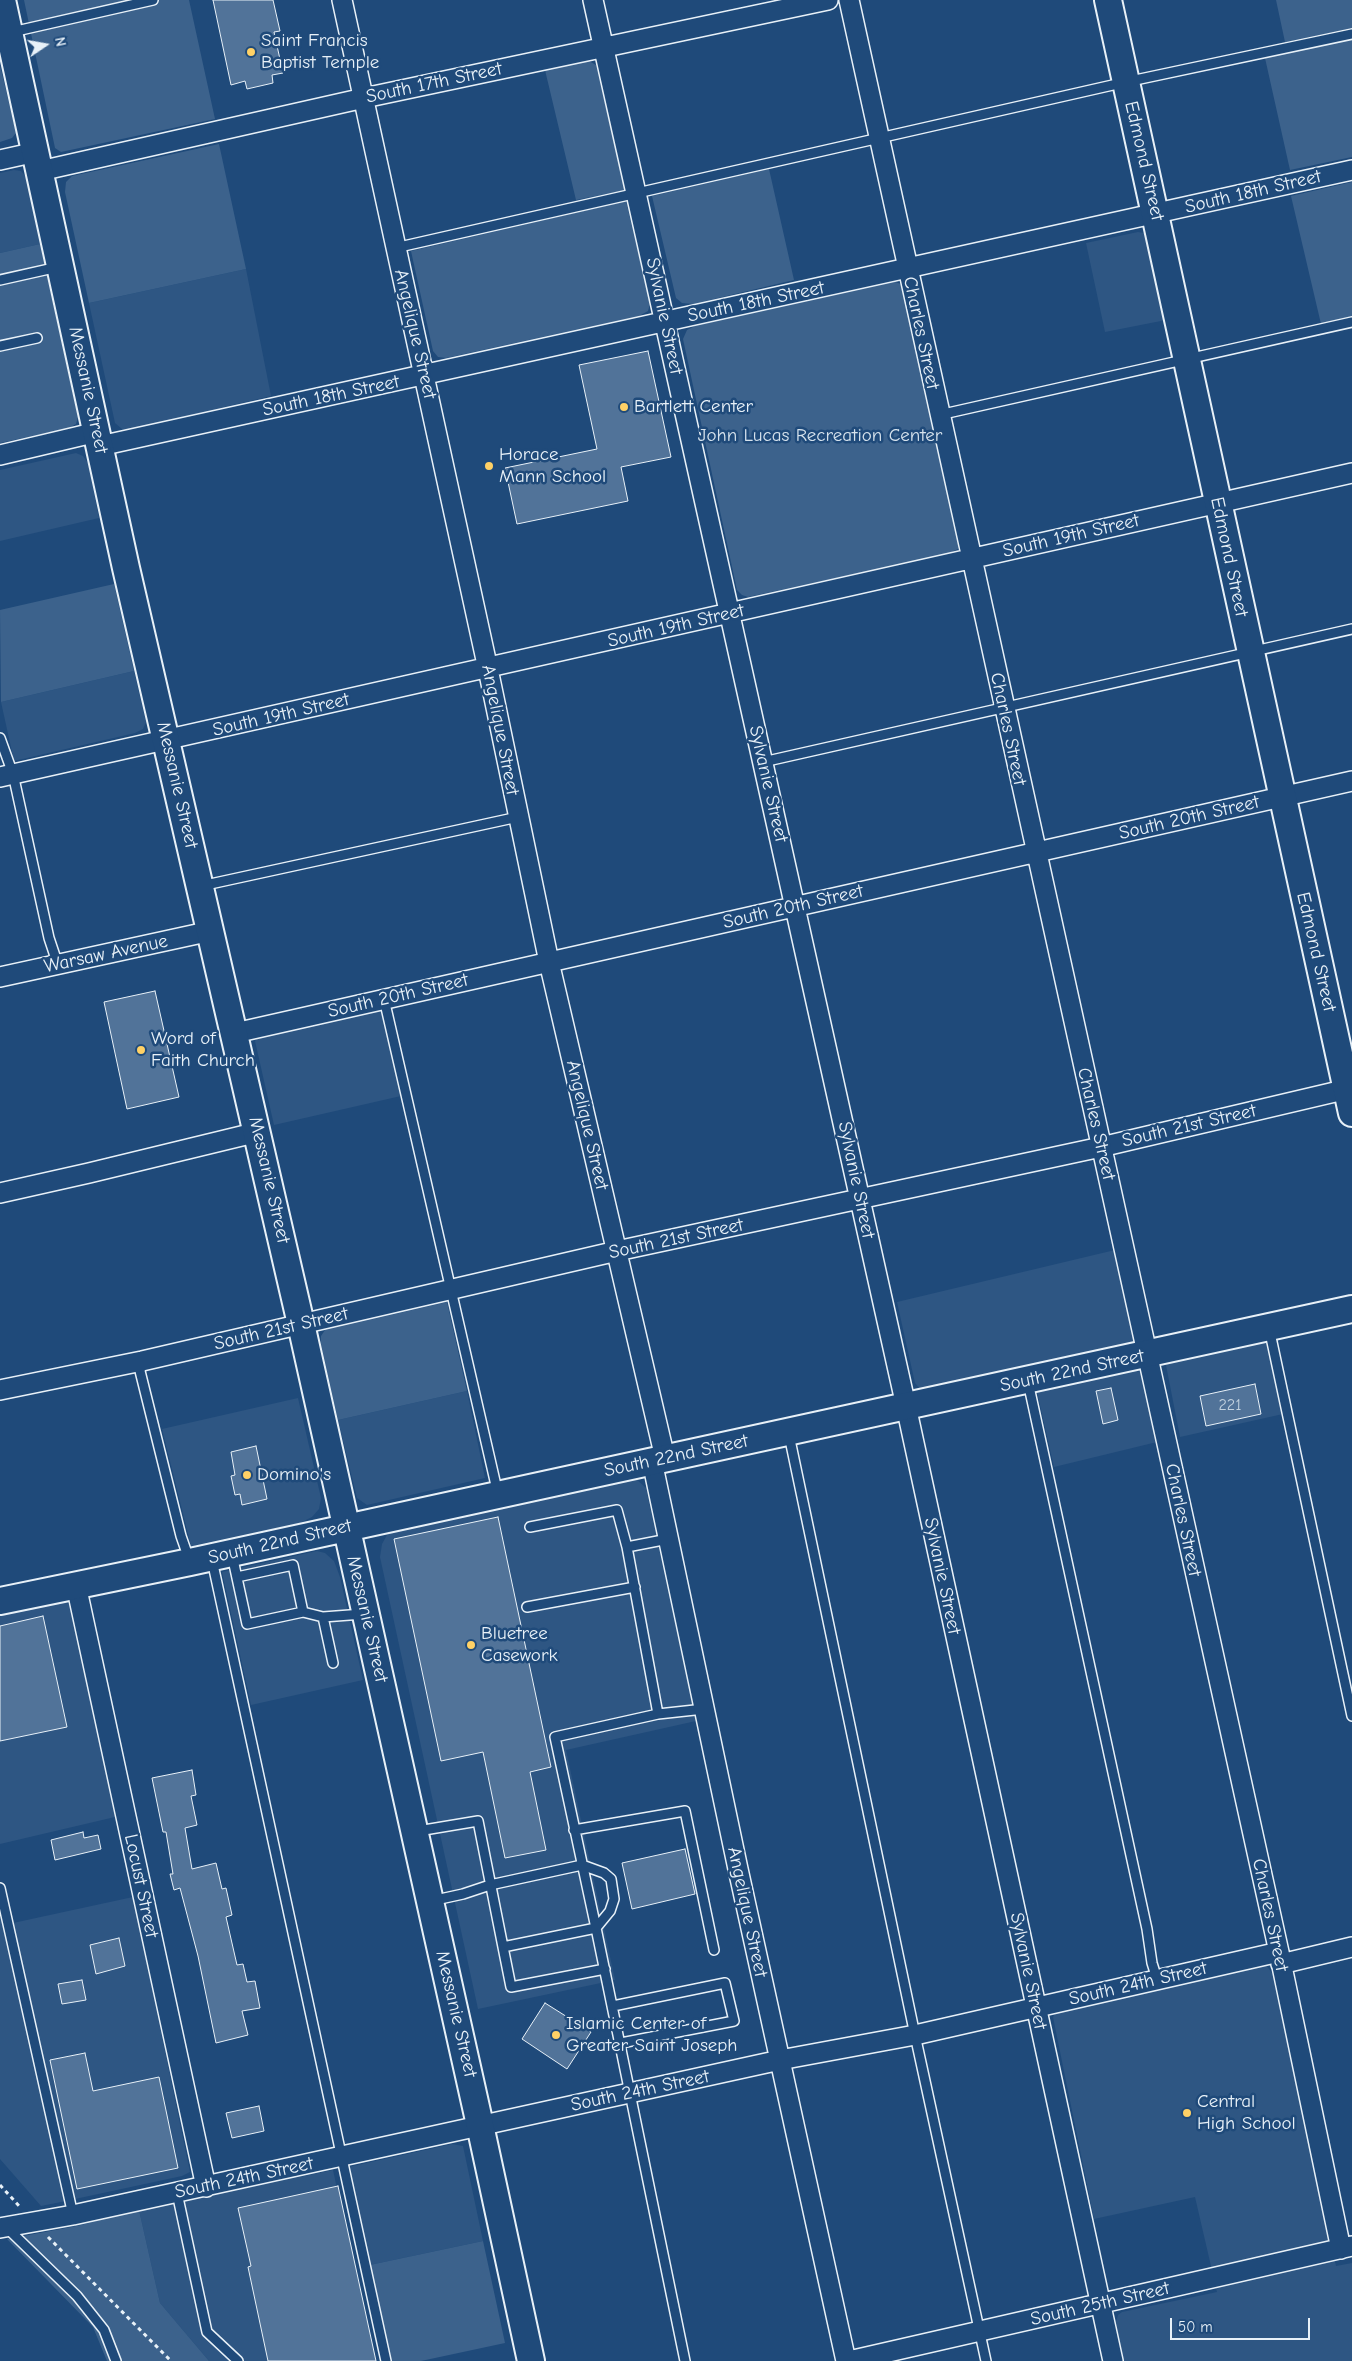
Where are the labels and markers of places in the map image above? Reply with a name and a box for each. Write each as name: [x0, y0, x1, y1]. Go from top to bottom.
place label: Saint Francis Baptist Temple: [261, 30, 379, 74]
marker: Saint Francis Baptist Temple: [245, 46, 257, 58]
place label: Bartlett Center: [634, 396, 753, 418]
marker: Bartlett Center: [618, 401, 630, 413]
place label: Horace Mann School: [499, 444, 606, 488]
marker: Horace Mann School: [483, 460, 495, 472]
place label: Word of Faith Church: [151, 1028, 255, 1072]
marker: Word of Faith Church: [135, 1044, 147, 1056]
place label: Domino's: [257, 1464, 331, 1486]
marker: Domino's: [241, 1469, 253, 1481]
place label: Bluetree Casework: [481, 1623, 558, 1667]
marker: Bluetree Casework: [465, 1639, 477, 1651]
place label: Islamic Center of Greater Saint Joseph: [566, 2013, 738, 2057]
marker: Islamic Center of Greater Saint Joseph: [550, 2029, 562, 2041]
place label: Central High School: [1197, 2091, 1296, 2135]
marker: Central High School: [1181, 2107, 1193, 2119]

